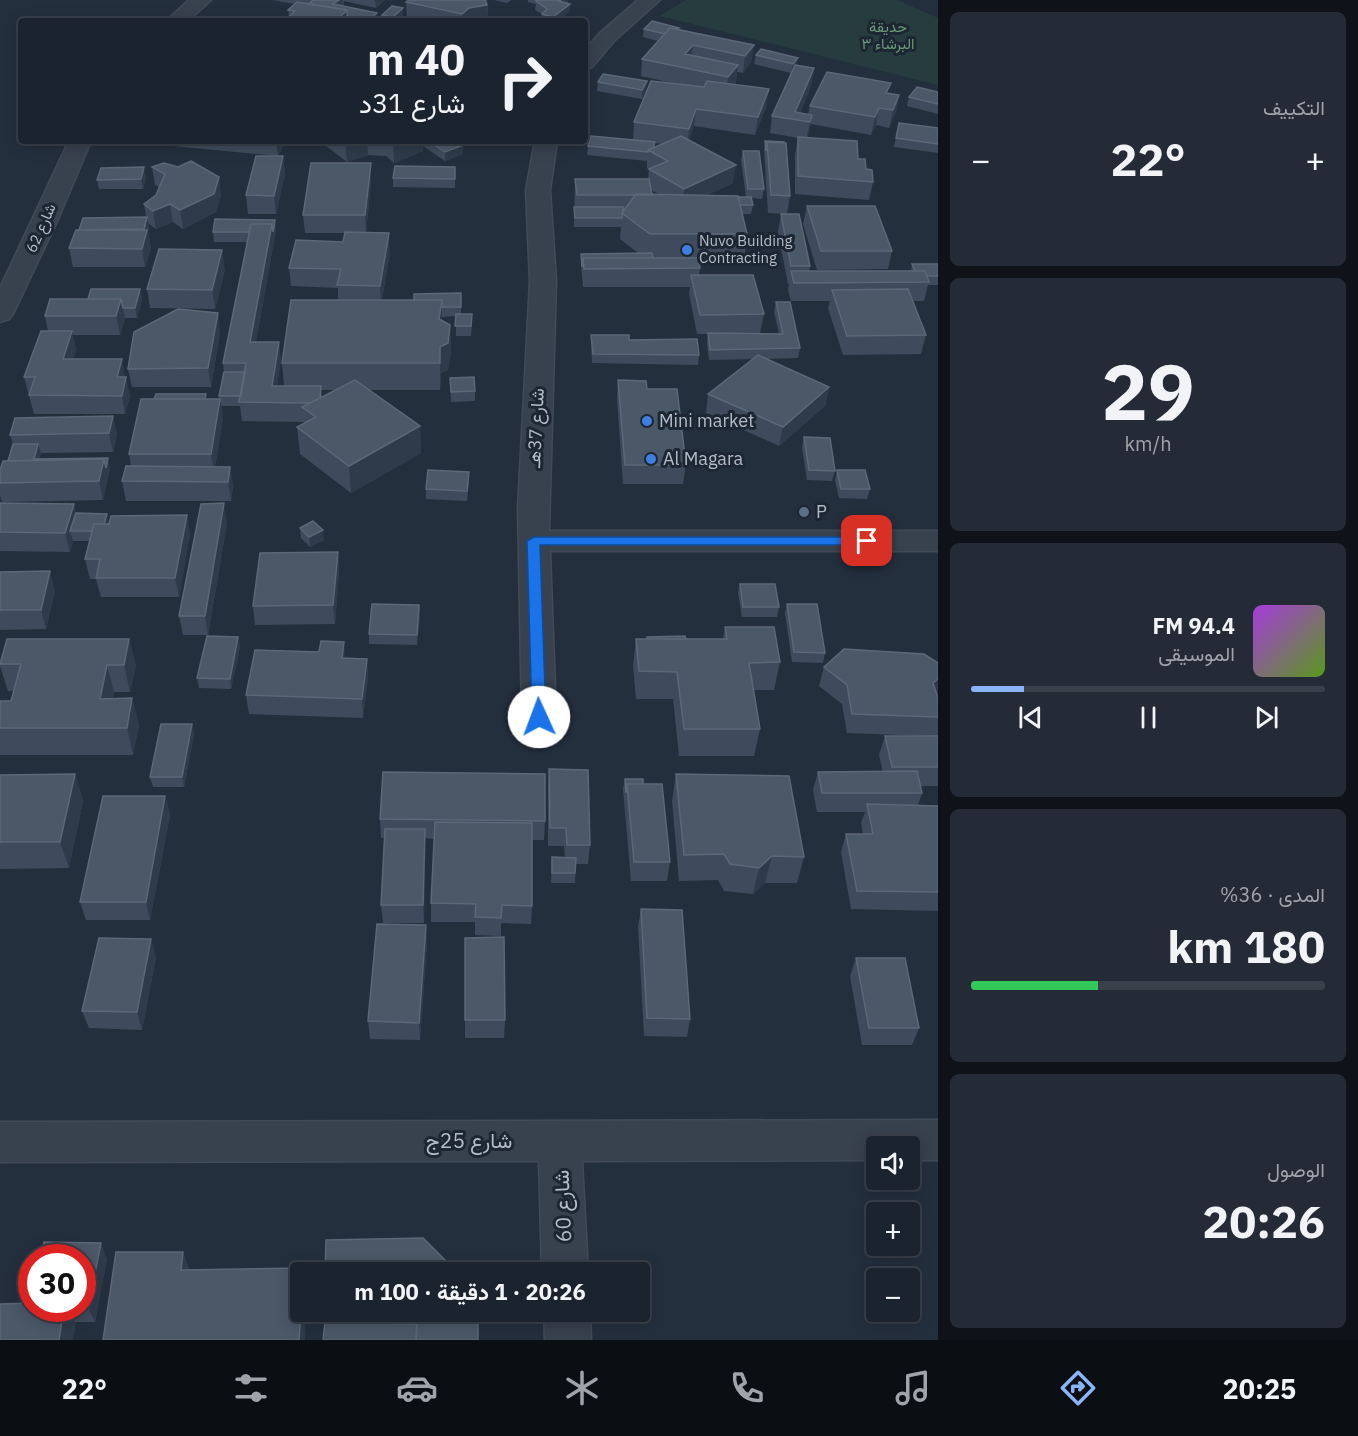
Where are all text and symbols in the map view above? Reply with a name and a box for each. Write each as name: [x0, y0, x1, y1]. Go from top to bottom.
park label: حديقة البرشاء ٣: [862, 17, 914, 53]
text: 40 m: [367, 32, 465, 87]
icon: right: [486, 42, 564, 120]
text: شارع 31د: [359, 85, 465, 120]
text: التكييف: [1263, 94, 1325, 121]
text: 22°: [1110, 130, 1186, 188]
text: −: [971, 138, 991, 181]
text: +: [1305, 138, 1325, 181]
street label: شارع 62: [21, 200, 62, 256]
place label: Nuvo Building Contracting: [699, 231, 792, 267]
marker: Nuvo Building Contracting: [680, 243, 694, 257]
text: 29: [1101, 340, 1195, 441]
street label: شارع 37هـ: [522, 388, 550, 469]
place label: Mini market: [659, 409, 754, 432]
marker: Mini market: [640, 414, 654, 428]
text: km/h: [1124, 430, 1172, 457]
place label: Al Magara: [663, 447, 744, 470]
marker: Al Magara: [644, 452, 658, 466]
place label: P: [816, 500, 827, 523]
marker: P: [797, 505, 811, 519]
pin: [841, 515, 892, 566]
icon: arrive: [850, 524, 883, 557]
text: 94.4 FM: [1152, 611, 1235, 640]
text: الموسيقى: [1158, 640, 1235, 667]
position arrow: [507, 685, 571, 749]
icon: previous: [1014, 701, 1047, 734]
icon: pause: [1132, 701, 1165, 734]
icon: next: [1250, 701, 1283, 734]
text: المدى · 36%: [1220, 881, 1325, 908]
text: 180 km: [1167, 917, 1325, 975]
street label: شارع 25ج: [426, 1126, 512, 1155]
map controls: [866, 1136, 920, 1322]
button: sound: [866, 1136, 920, 1190]
text: الوصول: [1267, 1156, 1325, 1183]
street label: شارع 60: [547, 1169, 578, 1243]
text: 20:26: [1202, 1192, 1325, 1250]
button: +: [866, 1202, 920, 1256]
speed limit sign: 30: [18, 1244, 96, 1322]
button: −: [866, 1268, 920, 1322]
text: 20:26 · 1 دقيقة · 100 m: [354, 1277, 586, 1306]
icon: filters: [230, 1367, 272, 1409]
icon: car: [396, 1367, 438, 1409]
icon: climate: [561, 1367, 603, 1409]
icon: phone: [726, 1367, 768, 1409]
icon: music: [892, 1367, 934, 1409]
icon: directions: [1057, 1367, 1099, 1409]
text: 22°: [62, 1371, 107, 1406]
text: 20:25: [1223, 1371, 1296, 1406]

